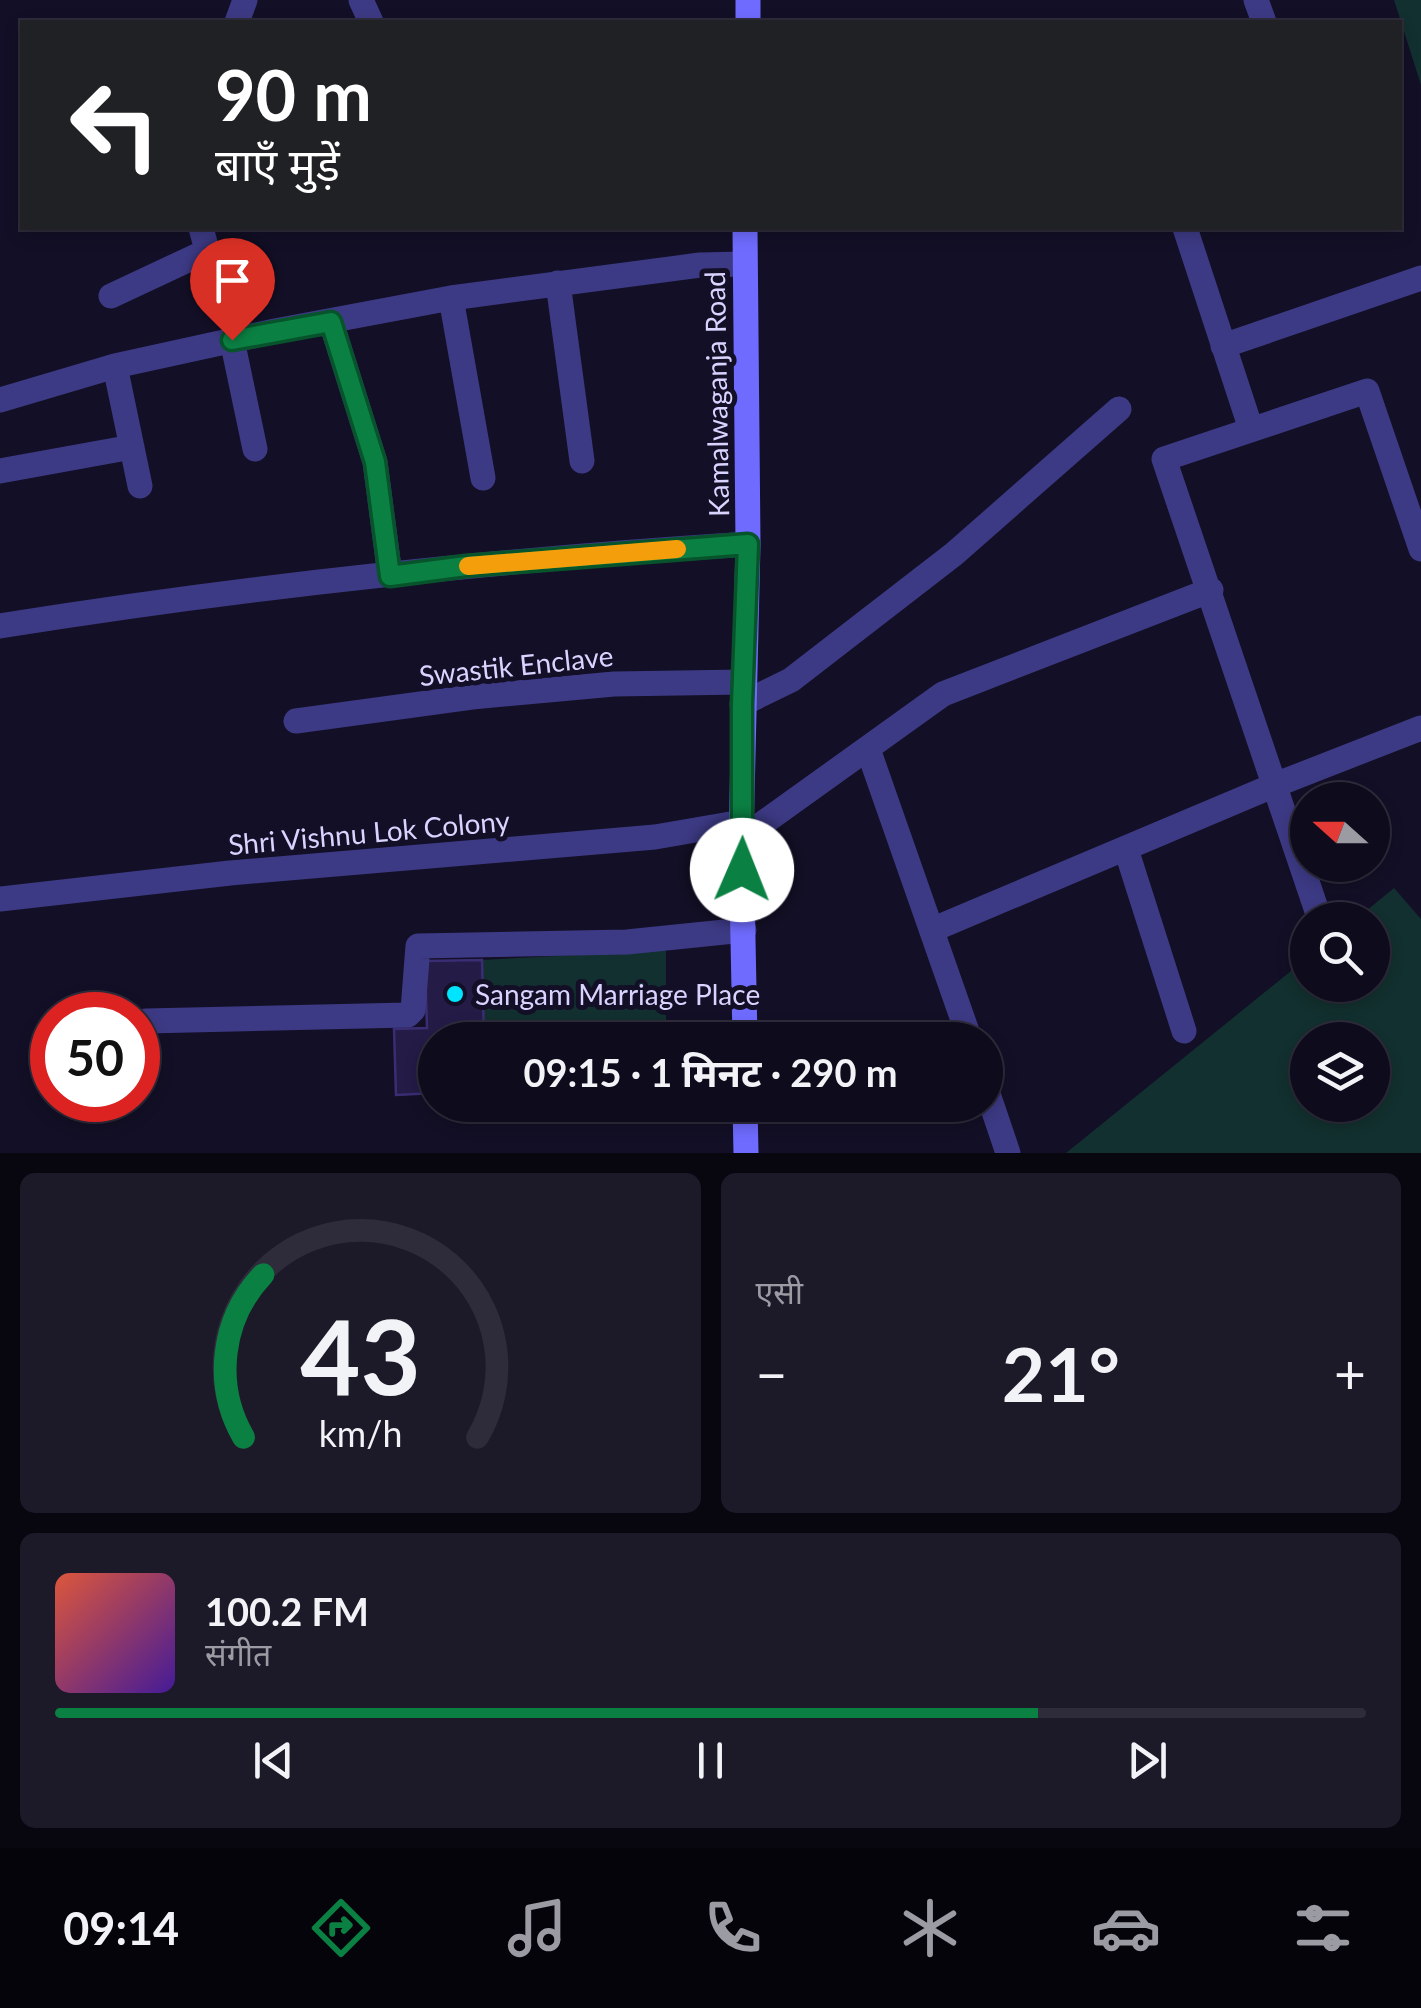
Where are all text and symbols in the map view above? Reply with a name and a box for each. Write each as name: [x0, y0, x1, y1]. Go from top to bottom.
text: 90 m: [215, 52, 372, 136]
icon: left: [50, 60, 180, 190]
text: बाएँ मुड़ें: [215, 137, 340, 191]
pin: [190, 238, 275, 341]
icon: arrive: [205, 253, 260, 308]
street label: Kamalwaganja Road: [697, 271, 735, 517]
street label: Swastik Enclave: [417, 638, 615, 692]
north arrow: [1290, 782, 1390, 882]
map controls: [1290, 782, 1390, 1122]
street label: Shri Vishnu Lok Colony: [227, 803, 512, 861]
position arrow: [690, 818, 794, 922]
button: search: [1290, 902, 1390, 1002]
place label: Sangam Marriage Place: [475, 977, 760, 1011]
marker: Sangam Marriage Place: [444, 983, 466, 1005]
speed limit sign: 50: [30, 992, 160, 1122]
button: layers: [1290, 1022, 1390, 1122]
text: 09:15 · 1 मिनट · 290 m: [524, 1049, 897, 1095]
text: एसी: [756, 1272, 803, 1311]
text: 43: [300, 1292, 421, 1417]
text: 21°: [1002, 1328, 1120, 1418]
text: −: [756, 1340, 787, 1406]
text: +: [1334, 1340, 1366, 1406]
text: km/h: [318, 1412, 402, 1455]
text: 100.2 FM: [205, 1588, 369, 1634]
text: संगीत: [205, 1634, 271, 1673]
icon: previous: [246, 1733, 301, 1788]
icon: pause: [683, 1733, 738, 1788]
icon: next: [1120, 1733, 1175, 1788]
icon: directions: [306, 1893, 376, 1963]
icon: music: [502, 1893, 572, 1963]
icon: phone: [698, 1893, 768, 1963]
icon: climate: [895, 1893, 965, 1963]
icon: car: [1091, 1893, 1161, 1963]
icon: filters: [1288, 1893, 1358, 1963]
text: 09:14: [63, 1901, 179, 1955]

